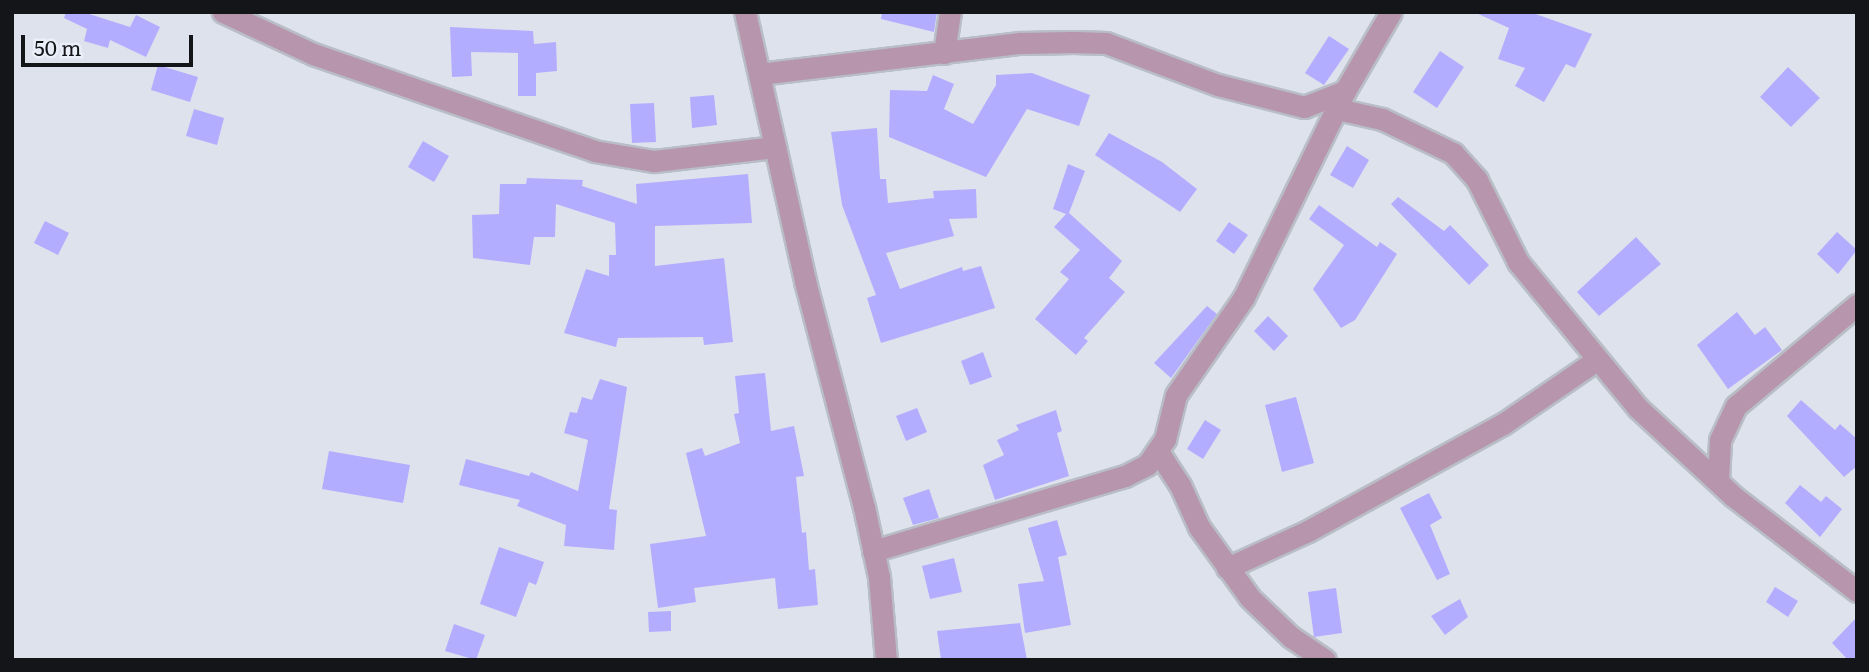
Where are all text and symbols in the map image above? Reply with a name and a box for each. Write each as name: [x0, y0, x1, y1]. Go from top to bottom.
scale bar: [24, 21, 196, 65]
text: 50 m: [34, 31, 81, 62]

